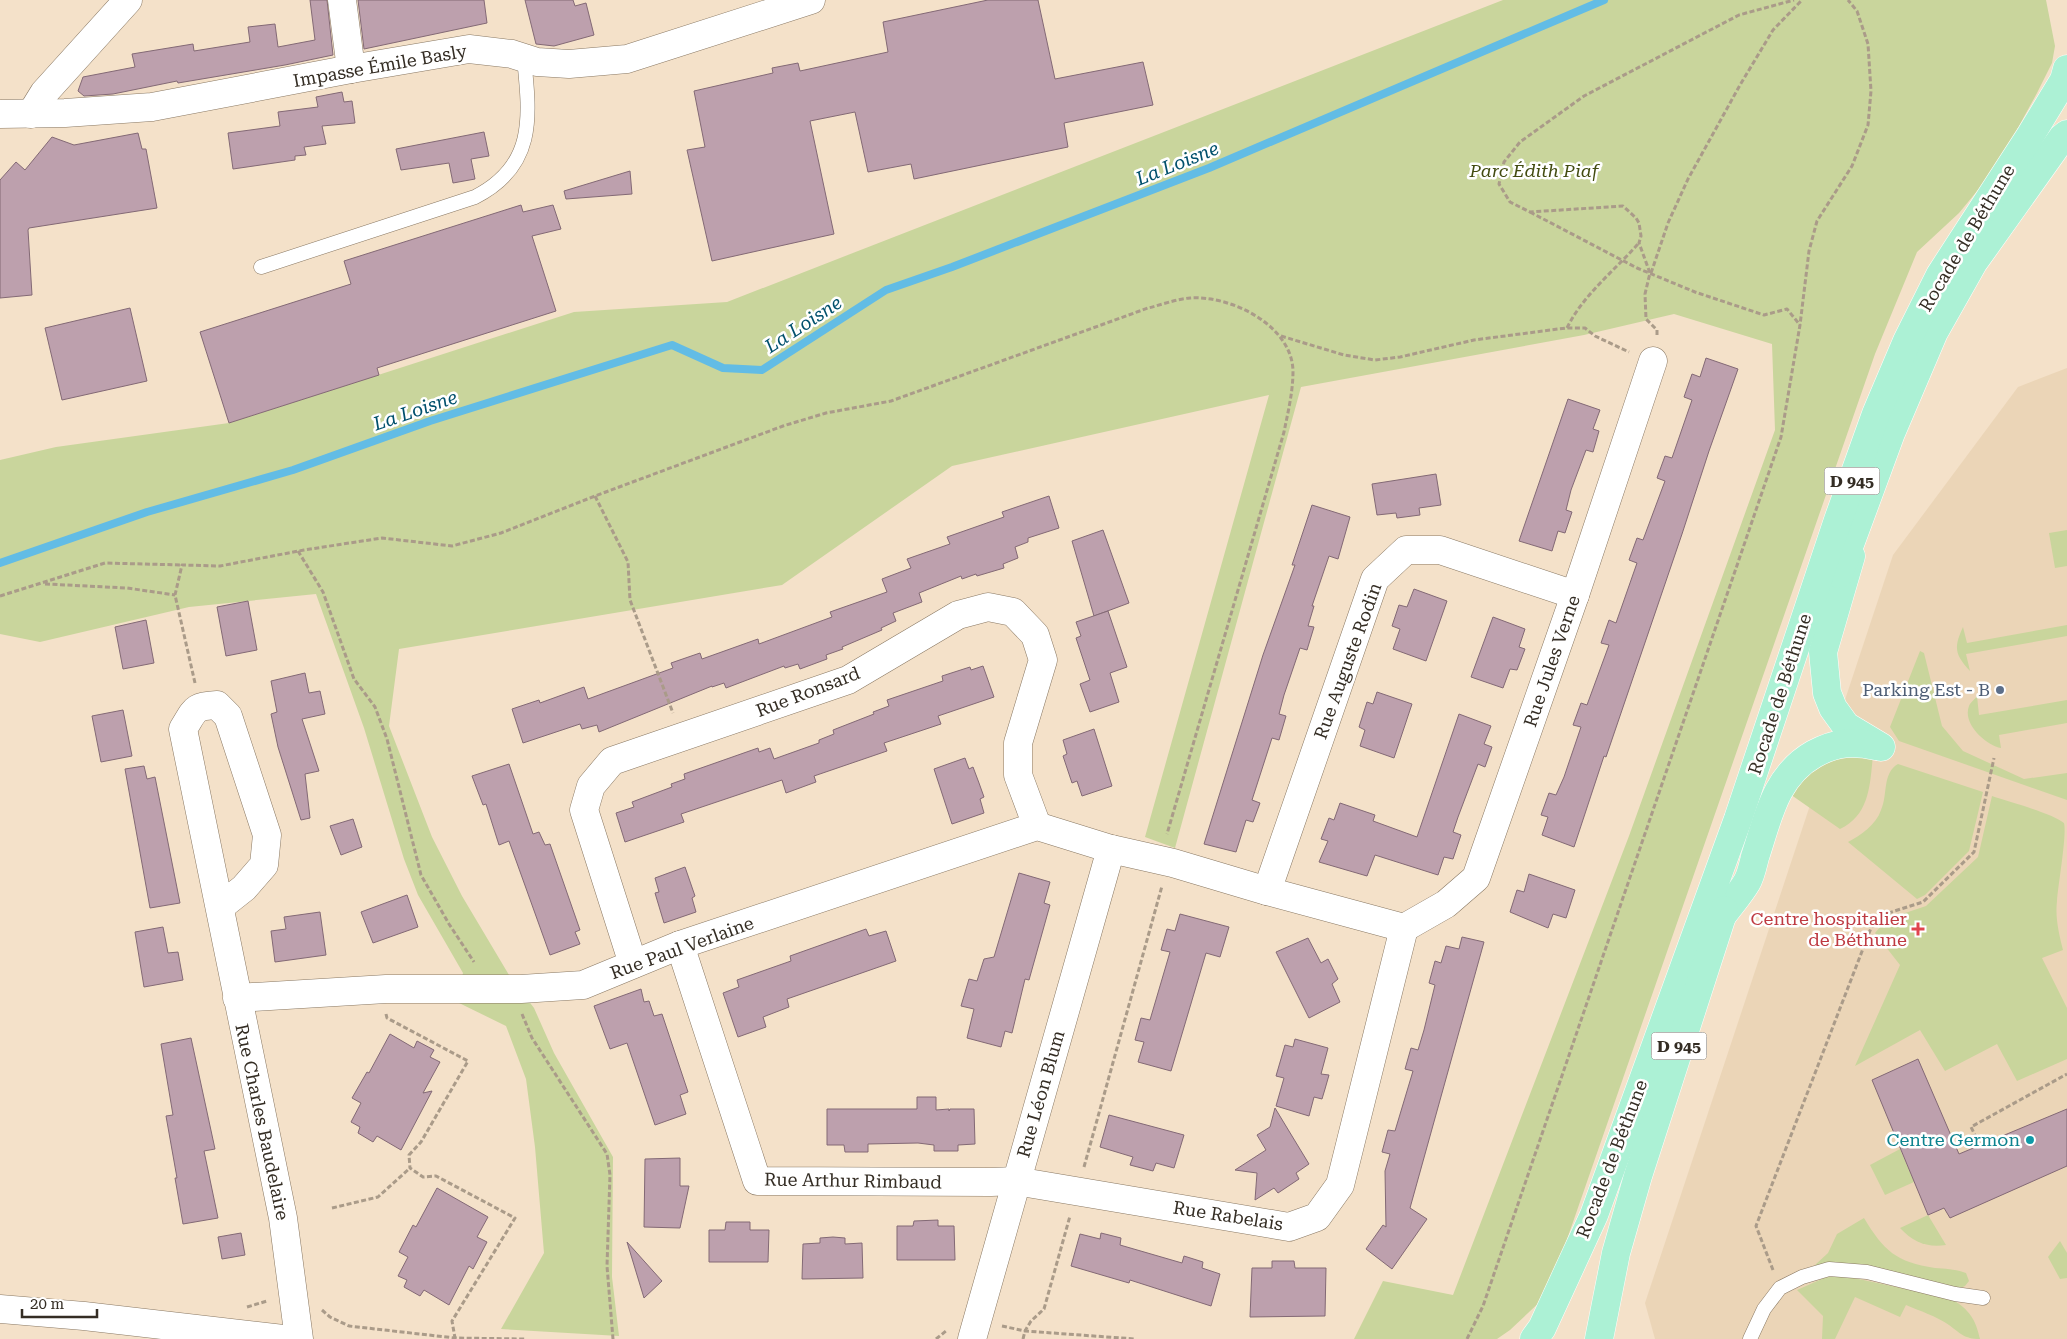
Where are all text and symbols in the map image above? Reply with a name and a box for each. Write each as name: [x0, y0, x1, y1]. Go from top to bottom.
street label: Impasse Émile Basly: [291, 40, 469, 91]
water label: La Loisne: [1131, 136, 1222, 191]
park label: Parc Édith Piaf: [1469, 160, 1601, 181]
street label: Rocade de Béthune: [1914, 160, 2019, 315]
water label: La Loisne: [760, 291, 846, 358]
water label: La Loisne: [369, 385, 461, 436]
road number: D 945: [1824, 468, 1880, 494]
street label: Rue Auguste Rodin: [1310, 580, 1386, 742]
street label: Rue Jules Verne: [1519, 592, 1584, 729]
street label: Rocade de Béthune: [1744, 611, 1815, 777]
street label: Rue Ronsard: [753, 662, 863, 721]
place label: Parking Est - B: [1862, 679, 1990, 700]
marker: Parking Est - B: [1994, 684, 2006, 696]
place label: Centre hospitalier de Béthune: [1751, 908, 1907, 950]
street label: Rue Paul Verlaine: [607, 912, 757, 983]
marker: Centre hospitalier de Béthune: [1911, 922, 1925, 936]
street label: Rue Charles Baudelaire: [231, 1022, 294, 1222]
street label: Rue Léon Blum: [1012, 1028, 1069, 1160]
road number: D 945: [1652, 1032, 1706, 1060]
street label: Rocade de Béthune: [1572, 1077, 1651, 1241]
place label: Centre Germon: [1886, 1129, 2020, 1150]
marker: Centre Germon: [2024, 1134, 2036, 1146]
street label: Rue Arthur Rimbaud: [764, 1168, 942, 1193]
street label: Rue Rabelais: [1172, 1196, 1284, 1235]
scale bar: [22, 1286, 98, 1318]
text: 20 m: [30, 1295, 65, 1313]

